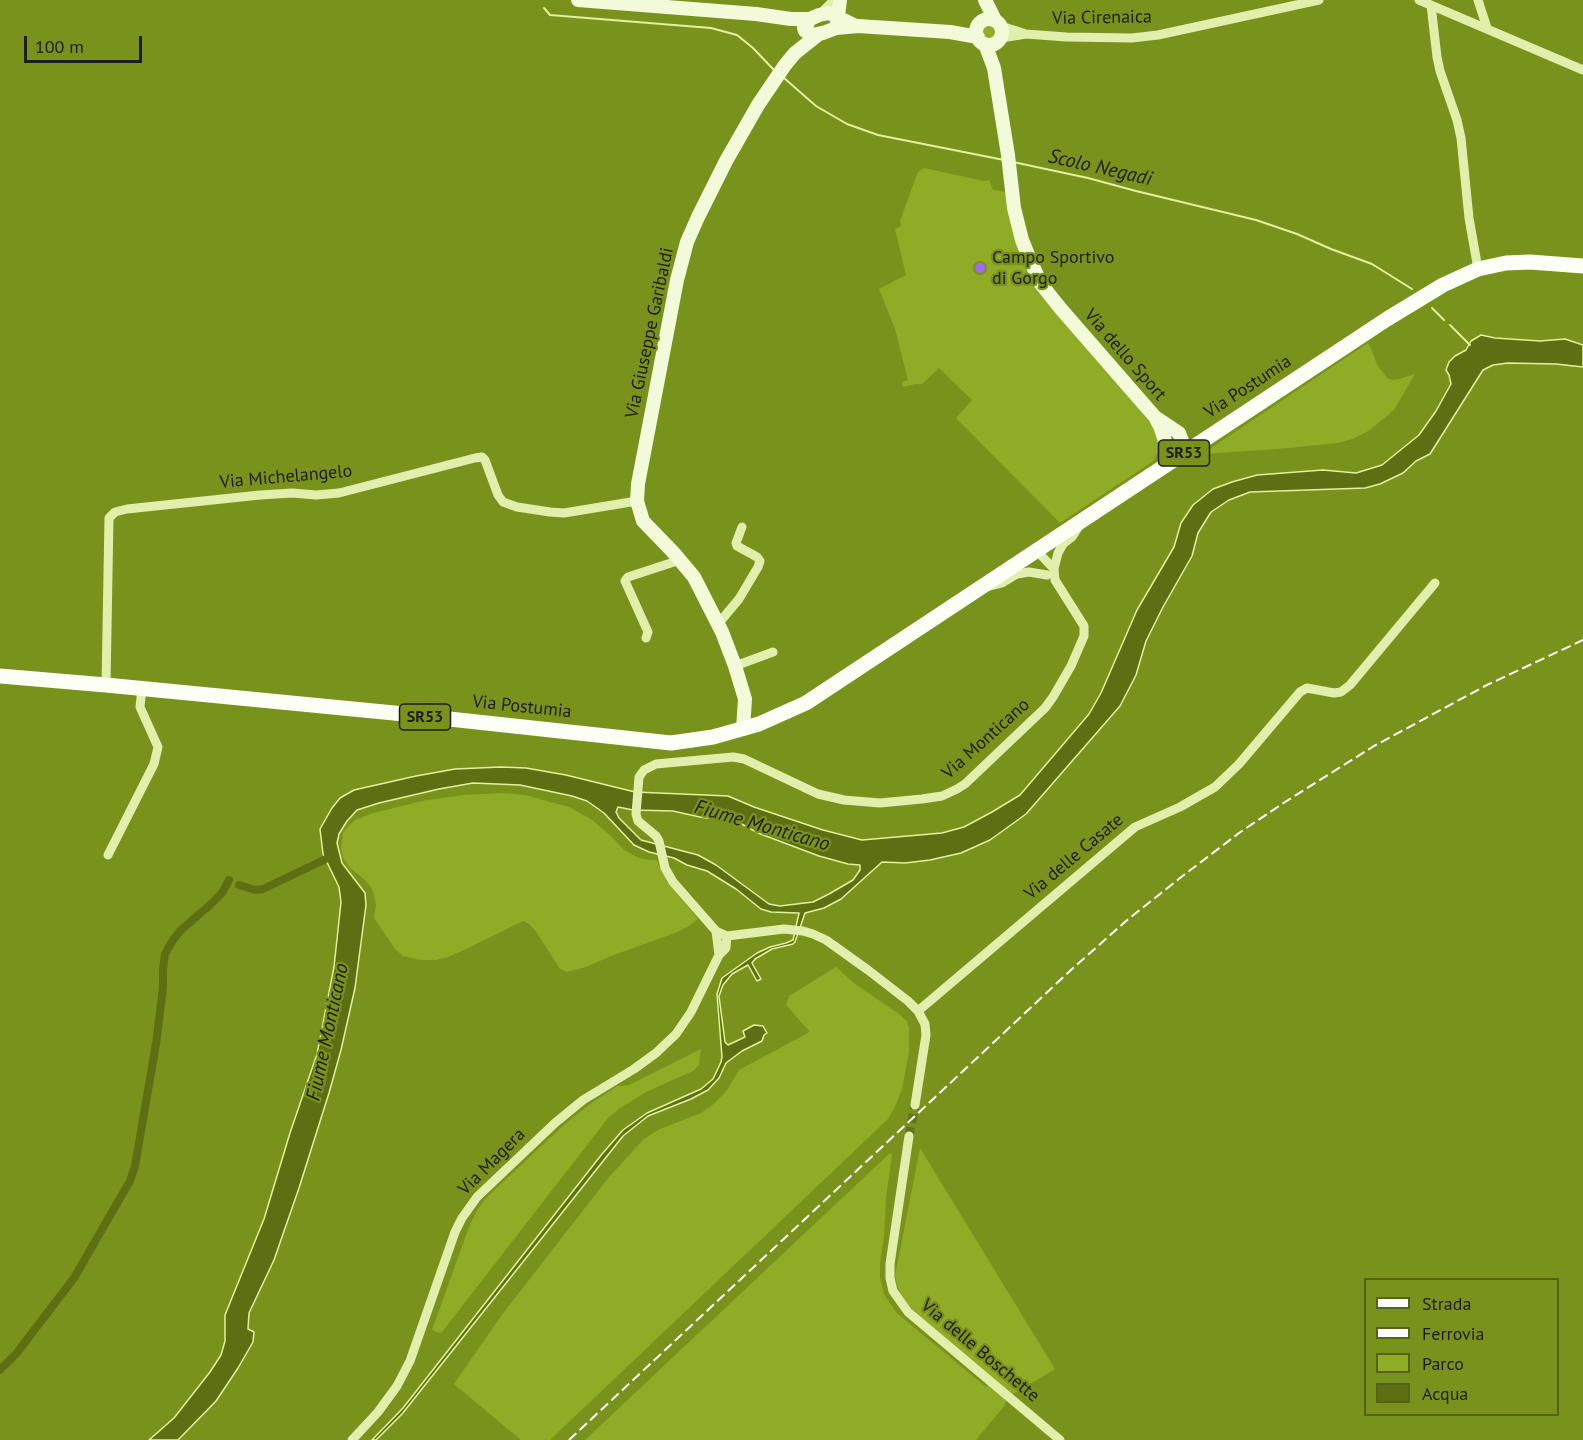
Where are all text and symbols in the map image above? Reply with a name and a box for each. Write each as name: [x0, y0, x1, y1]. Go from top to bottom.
street label: Via Cirenaica: [1052, 6, 1152, 30]
scale bar: [27, 24, 146, 62]
text: 100 m: [35, 35, 84, 58]
water label: Scolo Negadi: [1046, 144, 1154, 192]
street label: Via Giuseppe Garibaldi: [621, 246, 679, 420]
place label: Campo Sportivo di Gorgo: [992, 247, 1114, 290]
marker: Campo Sportivo di Gorgo: [973, 261, 987, 275]
street label: Via dello Sport: [1079, 305, 1171, 405]
street label: Via Postumia: [1200, 351, 1296, 423]
road number: SR53: [1158, 440, 1210, 466]
street label: Via Michelangelo: [219, 460, 353, 494]
street label: Via Postumia: [471, 691, 573, 723]
street label: Via Monticano: [938, 694, 1034, 784]
road number: SR53: [400, 704, 450, 730]
water label: Fiume Monticano: [691, 795, 833, 857]
street label: Via delle Casate: [1020, 809, 1128, 905]
water label: Fiume Monticano: [302, 961, 354, 1103]
street label: Via Magera: [454, 1124, 530, 1200]
legend: [1364, 1278, 1559, 1416]
text: Strada: [1422, 1292, 1471, 1315]
street label: Via delle Boschette: [916, 1295, 1044, 1407]
text: Ferrovia: [1422, 1322, 1485, 1345]
text: Parco: [1422, 1352, 1464, 1375]
text: Acqua: [1422, 1382, 1468, 1405]

